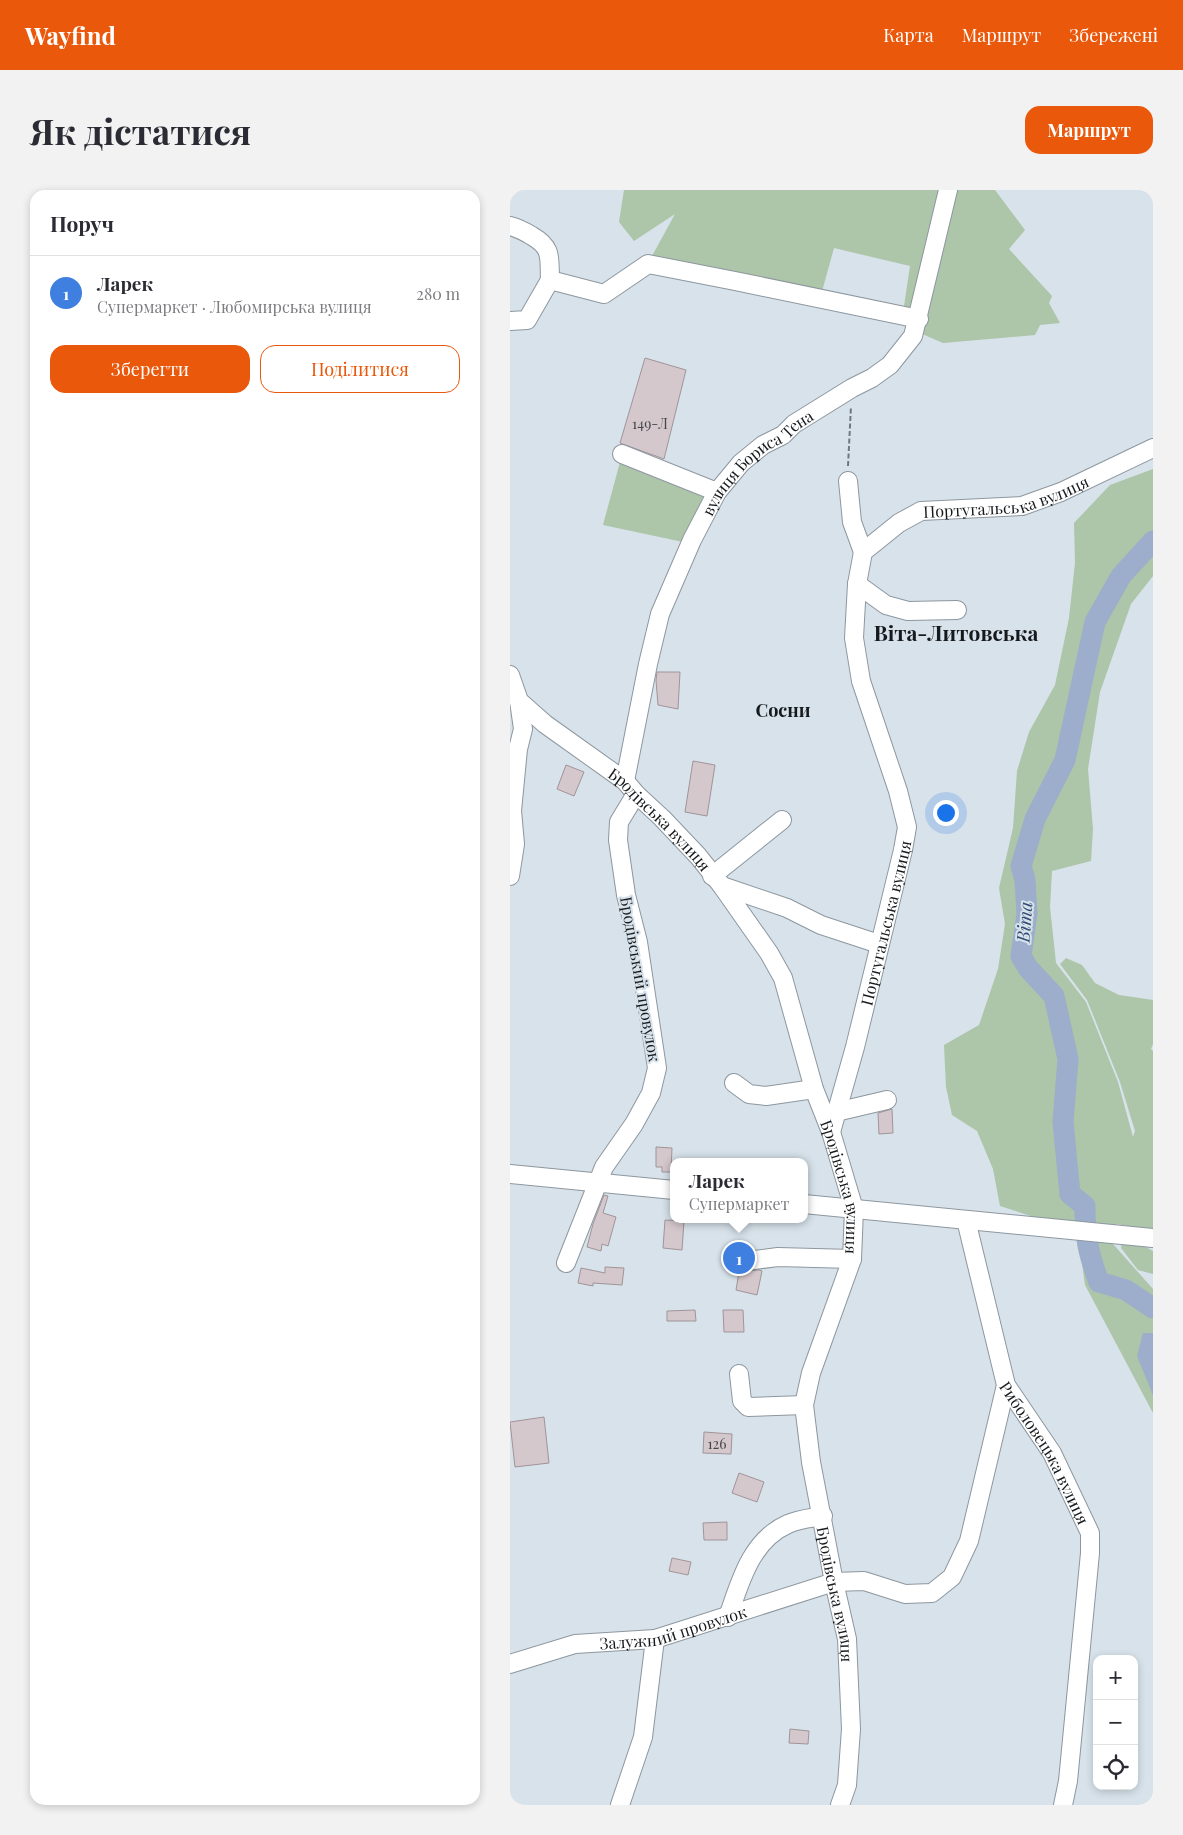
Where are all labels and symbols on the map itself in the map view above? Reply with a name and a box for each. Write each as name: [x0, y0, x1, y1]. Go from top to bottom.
street label: вулиця Бориса Тена: [696, 404, 817, 519]
house number: 149-Л: [632, 414, 668, 433]
street label: Португальська вулиця: [923, 470, 1092, 521]
district label: Віта-Литовська: [874, 618, 1038, 646]
district label: Сосни: [755, 698, 811, 722]
street label: Бродівська вулиця: [605, 762, 716, 875]
your location: [933, 800, 959, 826]
street label: Португальська вулиця: [855, 838, 915, 1008]
street label: Бродівський провулок: [616, 895, 666, 1063]
water label: Віта: [1011, 901, 1037, 944]
street label: Бродівська вулиця: [817, 1116, 865, 1255]
pin: 1: [723, 1239, 755, 1277]
street label: Риболовецька вулиця: [996, 1377, 1095, 1528]
house number: 126: [707, 1434, 727, 1453]
street label: Бродівська вулиця: [813, 1524, 859, 1663]
street label: Залужний провулок: [599, 1600, 749, 1653]

